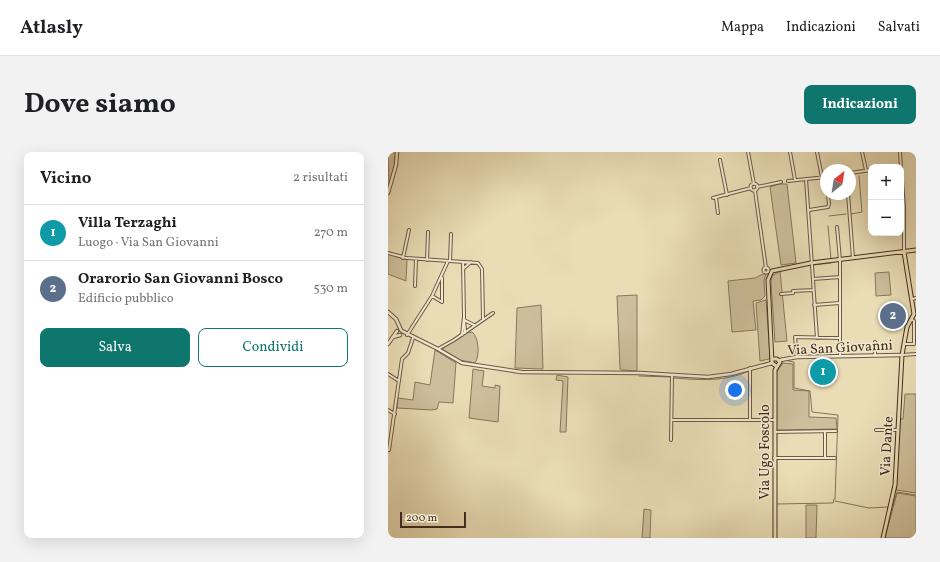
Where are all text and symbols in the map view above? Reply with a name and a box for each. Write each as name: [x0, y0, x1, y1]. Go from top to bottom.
text: Atlasly: [20, 15, 83, 41]
text: Mappa: [721, 18, 764, 37]
text: Indicazioni: [786, 18, 856, 37]
text: Salvati: [878, 18, 920, 37]
text: Dove siamo: [24, 85, 176, 124]
button: Indicazioni: [804, 85, 916, 124]
north arrow: [820, 164, 856, 200]
map controls: [868, 164, 904, 236]
button: +: [868, 164, 904, 200]
text: Vicino: [40, 167, 91, 190]
text: 2 risultati: [293, 169, 348, 187]
button: −: [868, 200, 904, 236]
text: Villa Terzaghi: [78, 213, 177, 234]
text: 1: [50, 224, 56, 242]
text: 270 m: [314, 224, 348, 242]
text: Luogo · Via San Giovanni: [78, 234, 219, 252]
text: Orarorio San Giovanni Bosco: [78, 269, 283, 290]
text: 2: [50, 280, 56, 298]
text: 530 m: [313, 280, 348, 298]
text: Edificio pubblico: [78, 290, 174, 308]
pin: 2: [880, 301, 906, 331]
button: Salva: [40, 328, 190, 367]
button: Condividi: [198, 328, 348, 367]
street label: Via San Giovanni: [787, 336, 893, 361]
pin: 1: [810, 357, 836, 387]
your location: [725, 380, 745, 400]
street label: Via Ugo Foscolo: [756, 404, 775, 500]
street label: Via Dante: [876, 415, 899, 476]
scale bar: [400, 510, 466, 529]
text: 200 m: [406, 511, 437, 526]

